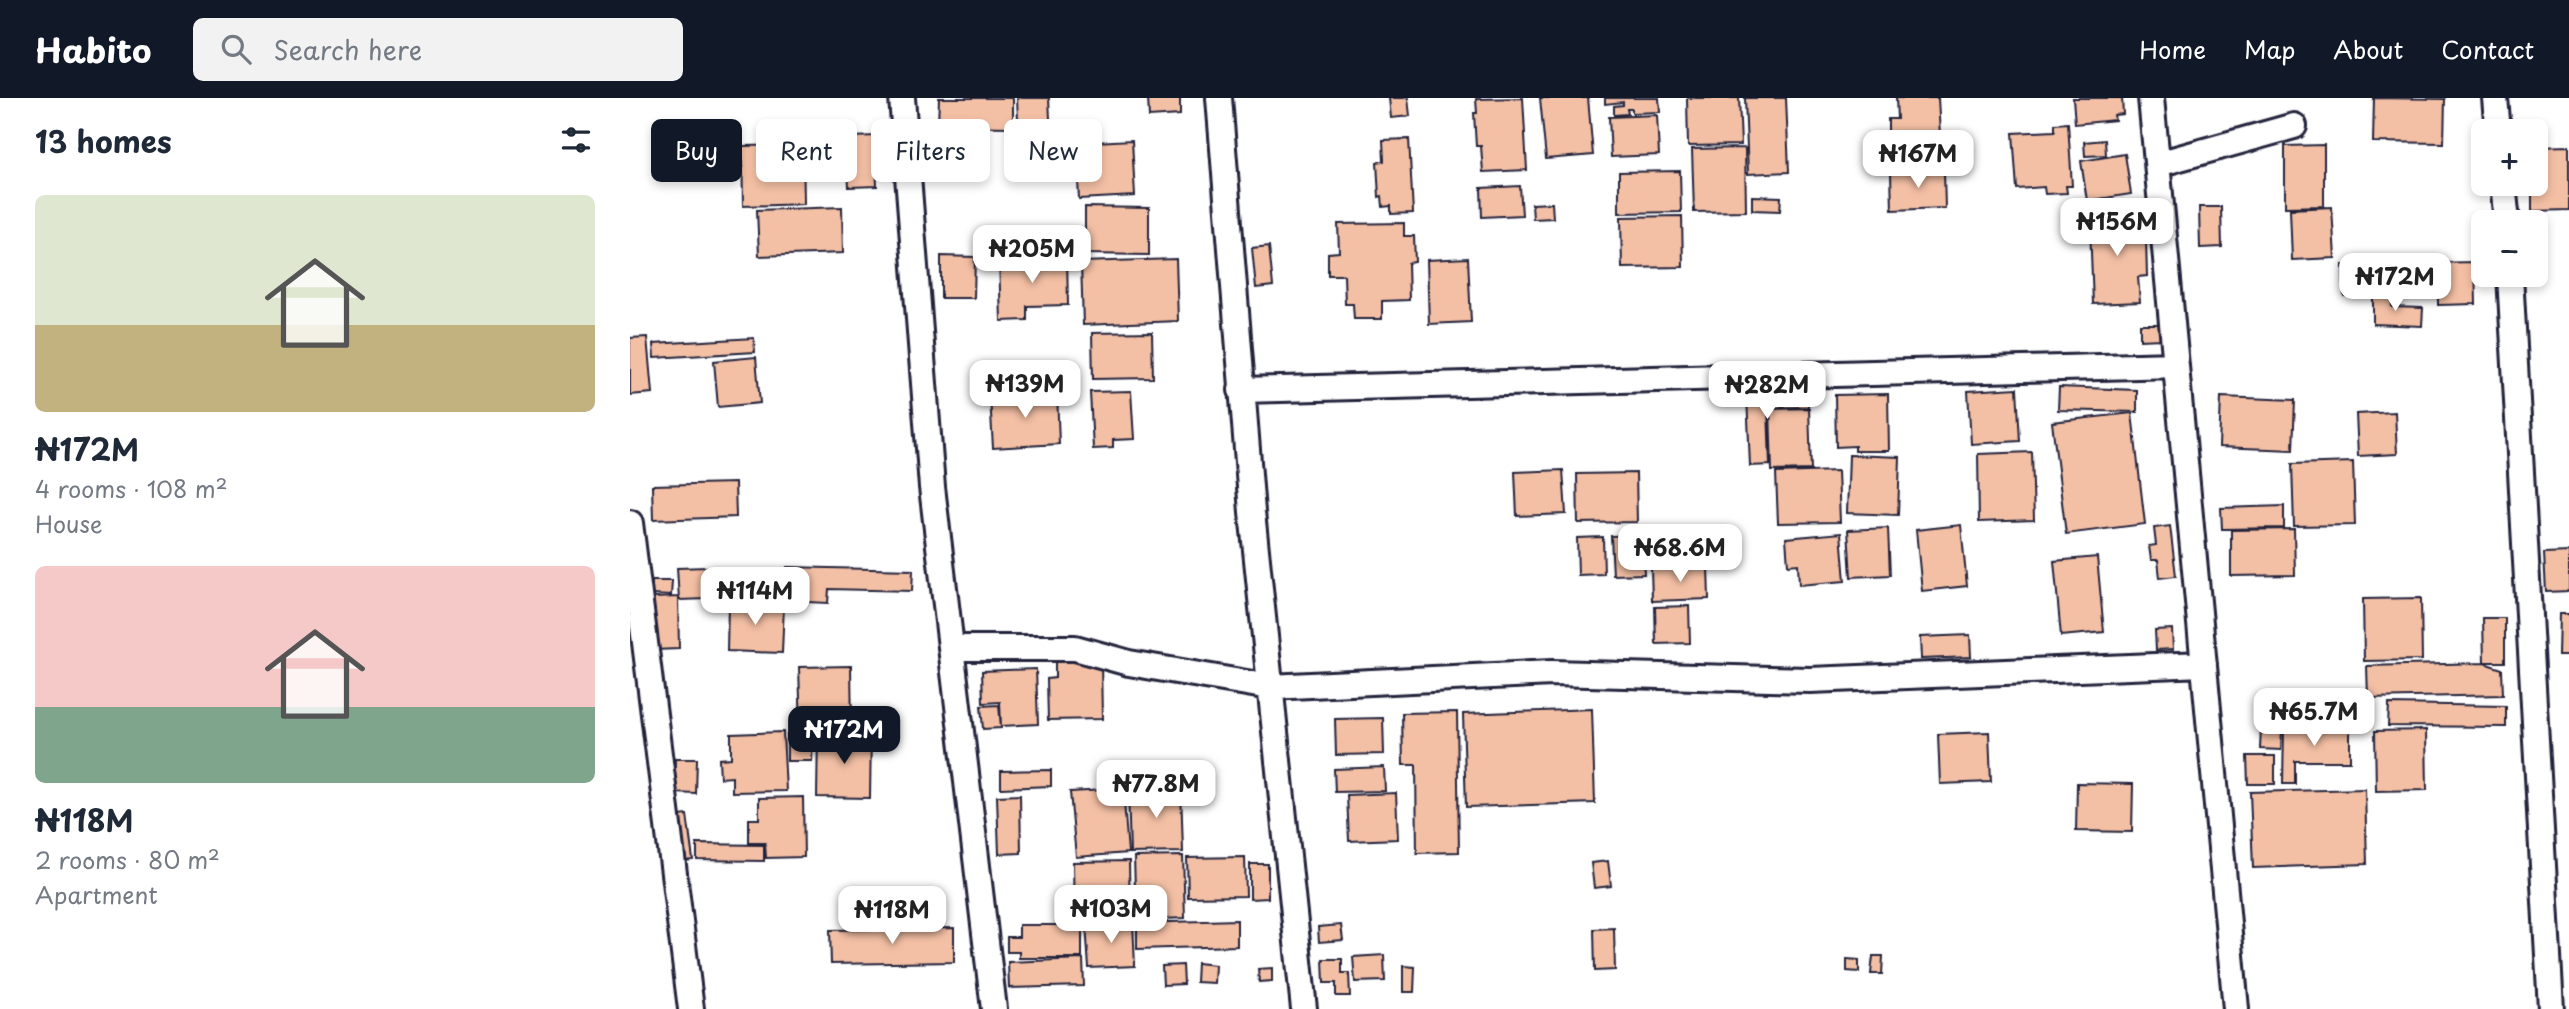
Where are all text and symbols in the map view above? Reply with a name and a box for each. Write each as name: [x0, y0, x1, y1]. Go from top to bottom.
search box: [193, 18, 683, 81]
text: Habito: [35, 24, 151, 74]
icon: search: [217, 30, 255, 68]
text: Search here: [273, 30, 422, 69]
text: Home: [2139, 31, 2206, 67]
text: Map: [2244, 31, 2295, 67]
text: About: [2333, 31, 2403, 67]
text: Contact: [2441, 31, 2534, 67]
text: 13 homes: [35, 118, 172, 163]
chip: Buy: [651, 119, 742, 182]
chip: Rent: [756, 119, 857, 182]
chip: Filters: [871, 119, 990, 182]
chip: New: [1004, 119, 1102, 182]
map controls: [2471, 119, 2548, 287]
button: +: [2471, 119, 2548, 196]
icon: filters: [557, 121, 595, 159]
pin: ₦167M: [1869, 130, 1967, 190]
text: ₦167M: [1879, 135, 1957, 170]
pin: ₦156M: [2068, 198, 2166, 258]
text: ₦156M: [2076, 203, 2158, 238]
button: −: [2471, 210, 2548, 287]
pin: ₦205M: [983, 226, 1081, 285]
text: ₦205M: [989, 230, 1075, 265]
icon: home: [252, 240, 378, 366]
pin: ₦172M: [2346, 254, 2444, 313]
text: ₦172M: [2355, 258, 2435, 293]
pin: ₦139M: [976, 360, 1074, 420]
pin: ₦282M: [1718, 362, 1816, 421]
text: ₦139M: [986, 365, 1064, 400]
text: ₦282M: [1725, 366, 1809, 401]
text: ₦172M: [35, 426, 139, 471]
text: 4 rooms · 108 m²: [35, 471, 228, 506]
text: House: [35, 506, 102, 541]
pin: ₦68.6M: [1623, 524, 1737, 584]
text: ₦68.6M: [1634, 529, 1726, 564]
pin: ₦114M: [706, 568, 804, 627]
text: ₦114M: [717, 572, 793, 607]
icon: home: [252, 611, 378, 737]
pin: ₦65.7M: [2257, 688, 2371, 748]
text: ₦65.7M: [2270, 693, 2358, 728]
pin: ₦172M: [795, 706, 893, 766]
text: ₦172M: [804, 711, 884, 746]
pin: ₦77.8M: [1099, 760, 1213, 820]
text: ₦77.8M: [1113, 765, 1199, 800]
text: ₦118M: [35, 797, 133, 842]
text: 2 rooms · 80 m²: [35, 842, 220, 877]
text: Apartment: [35, 877, 158, 912]
pin: ₦118M: [843, 886, 941, 946]
pin: ₦103M: [1062, 886, 1160, 945]
text: ₦103M: [1070, 890, 1152, 925]
text: ₦118M: [854, 891, 930, 926]

